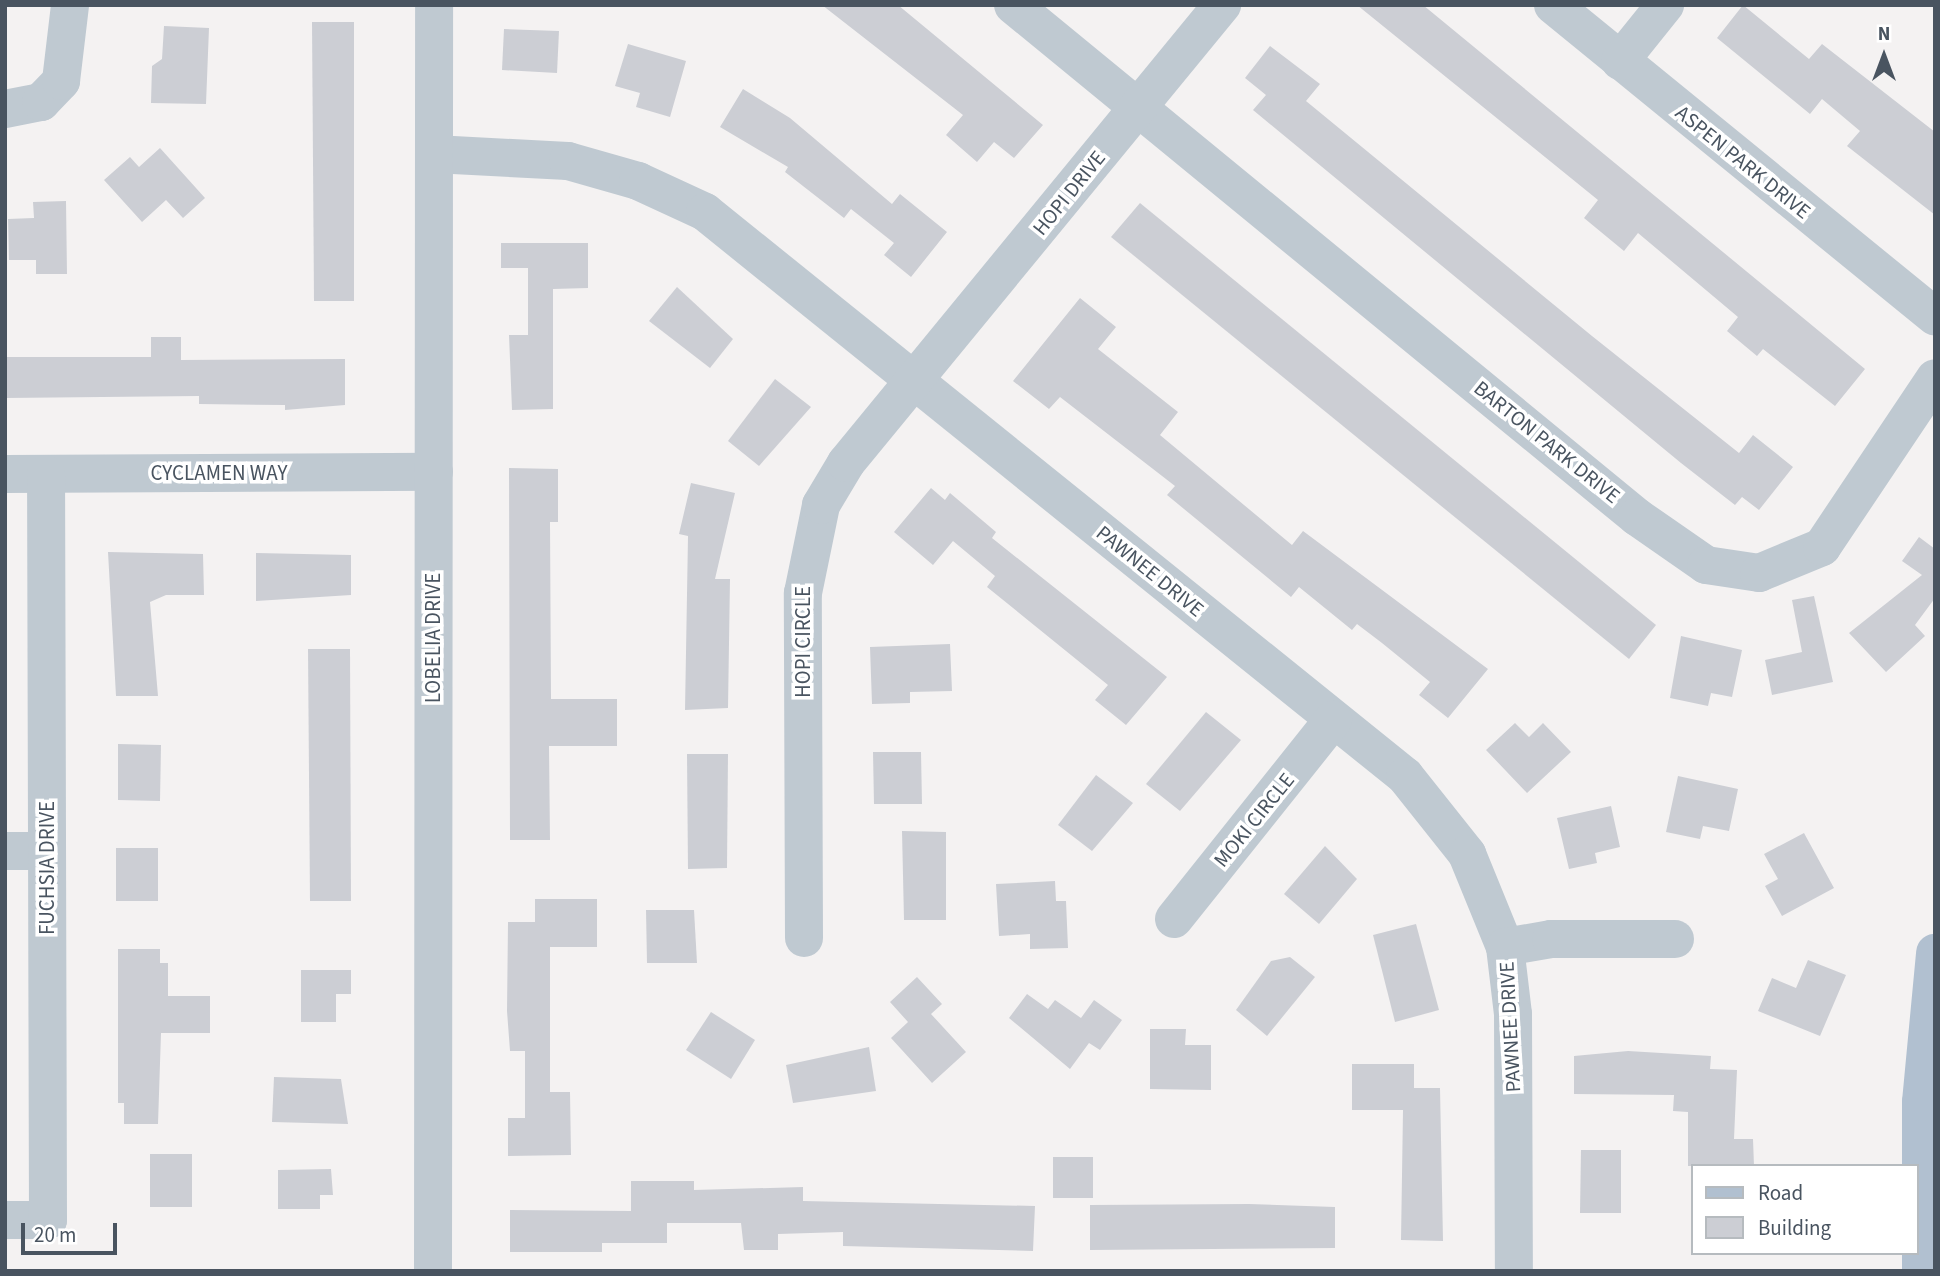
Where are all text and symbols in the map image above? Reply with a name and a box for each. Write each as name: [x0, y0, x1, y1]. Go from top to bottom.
north arrow: [1849, 21, 1919, 91]
text: N: [1878, 21, 1890, 48]
street label: ASPEN PARK DRIVE: [1670, 100, 1816, 224]
street label: HOPI DRIVE: [1027, 146, 1111, 240]
street label: BARTON PARK DRIVE: [1469, 375, 1625, 509]
street label: CYCLAMEN WAY: [151, 460, 287, 486]
street label: PAWNEE DRIVE: [1091, 520, 1209, 622]
street label: LOBELIA DRIVE: [420, 573, 446, 703]
street label: HOPI CIRCLE: [790, 586, 816, 698]
street label: MOKI CIRCLE: [1208, 768, 1300, 872]
street label: FUCHSIA DRIVE: [34, 801, 60, 935]
street label: PAWNEE DRIVE: [1494, 961, 1526, 1093]
legend: [1692, 1164, 1919, 1255]
text: Road: [1758, 1178, 1803, 1208]
scale bar: [24, 1210, 121, 1254]
text: Building: [1758, 1213, 1831, 1243]
text: 20 m: [34, 1220, 76, 1250]

